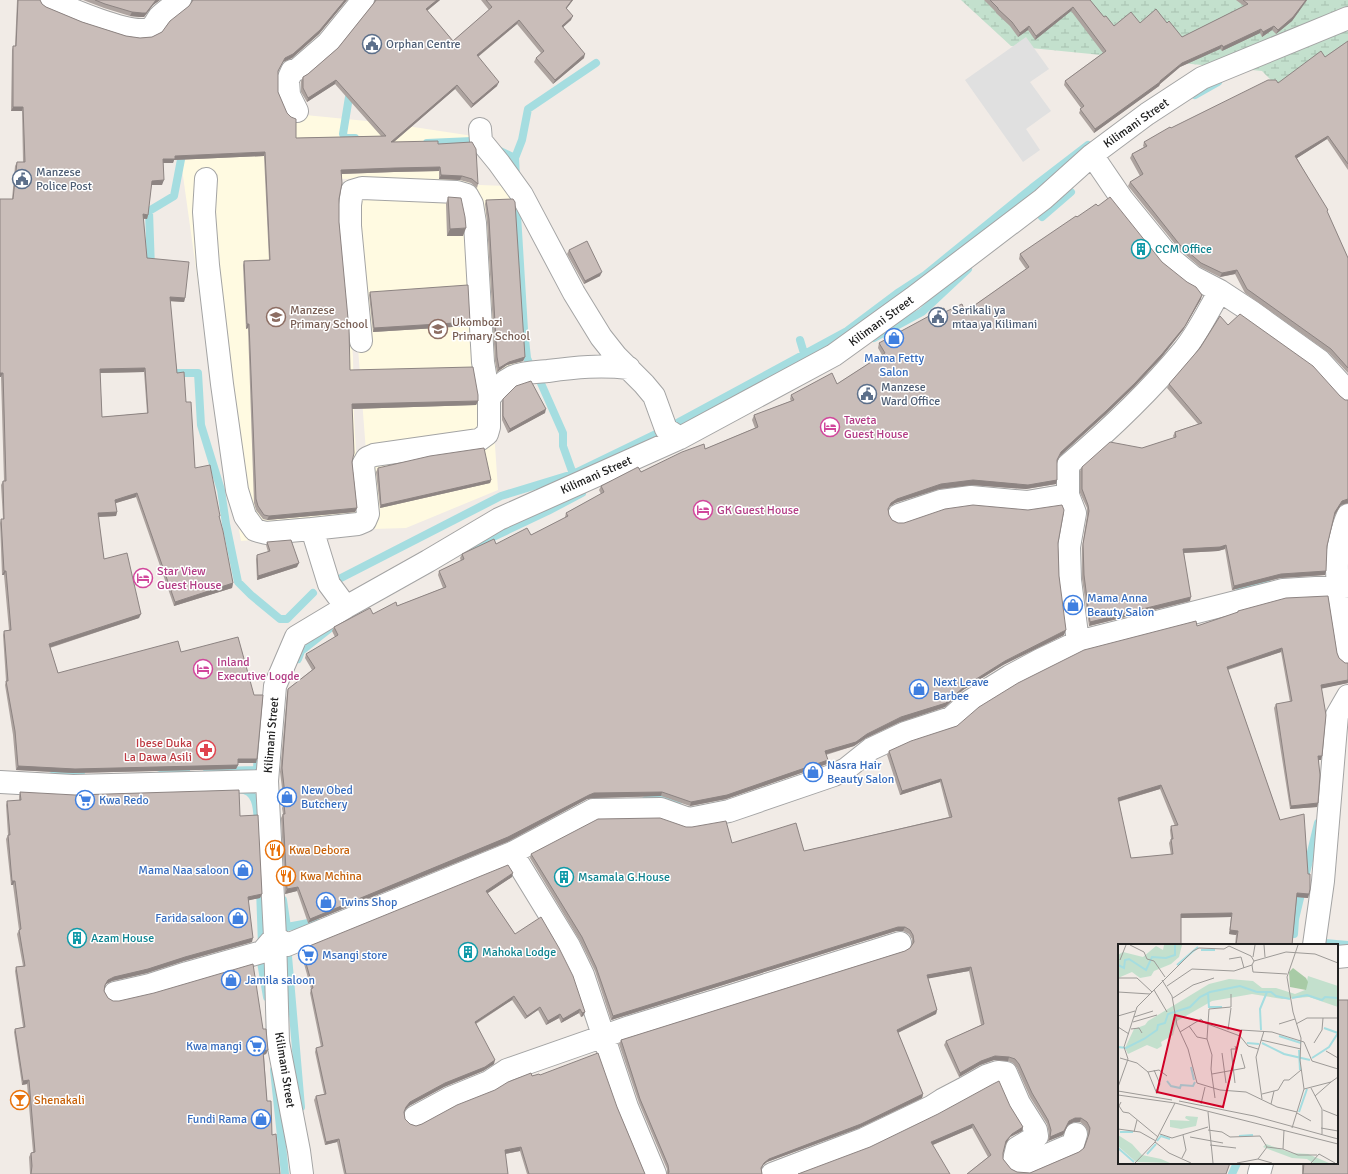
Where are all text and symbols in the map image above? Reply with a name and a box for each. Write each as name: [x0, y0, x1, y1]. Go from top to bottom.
public building icon: Orphan Centre: [361, 33, 383, 55]
place label: Orphan Centre: [386, 37, 461, 52]
street label: Kilimani Street: [1101, 95, 1172, 151]
place label: Manzese Police Post: [36, 165, 92, 194]
public building icon: Manzese Police Post: [11, 168, 33, 190]
building icon: CCM Office: [1130, 238, 1152, 260]
place label: CCM Office: [1155, 242, 1212, 257]
street label: Kilimani Street: [846, 293, 917, 350]
place label: Manzese Primary School: [290, 303, 368, 332]
place label: Serikali ya mtaa ya Kilimani: [952, 303, 1037, 332]
school or university icon: Manzese Primary School: [265, 306, 287, 328]
public building icon: Serikali ya mtaa ya Kilimani: [927, 306, 949, 328]
place label: Ukombozi Primary School: [452, 315, 530, 344]
school or university icon: Ukombozi Primary School: [427, 318, 449, 340]
shop icon: Mama Fetty Salon: [883, 327, 905, 349]
place label: Mama Fetty Salon: [864, 351, 924, 380]
place label: Manzese Ward Office: [881, 380, 940, 409]
public building icon: Manzese Ward Office: [856, 383, 878, 405]
place label: Taveta Guest House: [844, 413, 909, 442]
hotel icon: Taveta Guest House: [819, 416, 841, 438]
street label: Kilimani Street: [558, 453, 634, 498]
hotel icon: GK Guest House: [692, 499, 714, 521]
place label: GK Guest House: [717, 503, 799, 518]
place label: Star View Guest House: [157, 564, 222, 593]
hotel icon: Star View Guest House: [132, 567, 154, 589]
place label: Mama Anna Beauty Salon: [1087, 591, 1154, 620]
shop icon: Mama Anna Beauty Salon: [1062, 594, 1084, 616]
place label: Inland Executive Logde: [217, 655, 300, 684]
hotel icon: Inland Executive Logde: [192, 658, 214, 680]
place label: Next Leave Barbee: [933, 675, 989, 704]
shop icon: Next Leave Barbee: [908, 678, 930, 700]
street label: Kilimani Street: [261, 696, 282, 774]
place label: Ibese Duka La Dawa Asili: [124, 736, 192, 765]
pharmacy icon: Ibese Duka La Dawa Asili: [195, 739, 217, 761]
place label: Nasra Hair Beauty Salon: [827, 758, 894, 787]
shop icon: Nasra Hair Beauty Salon: [802, 761, 824, 783]
place label: New Obed Butchery: [301, 783, 353, 812]
shop icon: New Obed Butchery: [276, 786, 298, 808]
supermarket icon: Kwa Redo: [74, 789, 96, 811]
place label: Kwa Redo: [99, 793, 149, 808]
restaurant icon: Kwa Debora: [264, 839, 286, 861]
place label: Kwa Debora: [289, 843, 350, 858]
shop icon: Mama Naa saloon: [232, 859, 254, 881]
place label: Mama Naa saloon: [138, 863, 229, 878]
restaurant icon: Kwa Mchina: [275, 865, 297, 887]
building icon: Msamala G.House: [553, 866, 575, 888]
place label: Kwa Mchina: [300, 869, 362, 884]
place label: Msamala G.House: [578, 870, 670, 885]
shop icon: Twins Shop: [315, 891, 337, 913]
place label: Twins Shop: [340, 895, 397, 910]
shop icon: Farida saloon: [227, 907, 249, 929]
place label: Farida saloon: [155, 911, 224, 926]
building icon: Azam House: [66, 927, 88, 949]
place label: Azam House: [91, 931, 154, 946]
building icon: Mahoka Lodge: [457, 941, 479, 963]
supermarket icon: Msangi store: [297, 944, 319, 966]
inset map: [1118, 944, 1338, 1164]
place label: Mahoka Lodge: [482, 945, 556, 960]
place label: Msangi store: [322, 948, 388, 963]
shop icon: Jamila saloon: [220, 969, 242, 991]
place label: Jamila saloon: [245, 973, 315, 988]
street label: Kilimani Street: [271, 1031, 298, 1109]
supermarket icon: Kwa mangi: [245, 1035, 267, 1057]
place label: Kwa mangi: [186, 1039, 242, 1054]
bar icon: Shenakali: [9, 1089, 31, 1111]
place label: Shenakali: [34, 1093, 85, 1108]
shop icon: Fundi Rama: [250, 1108, 272, 1130]
place label: Fundi Rama: [187, 1112, 247, 1127]

